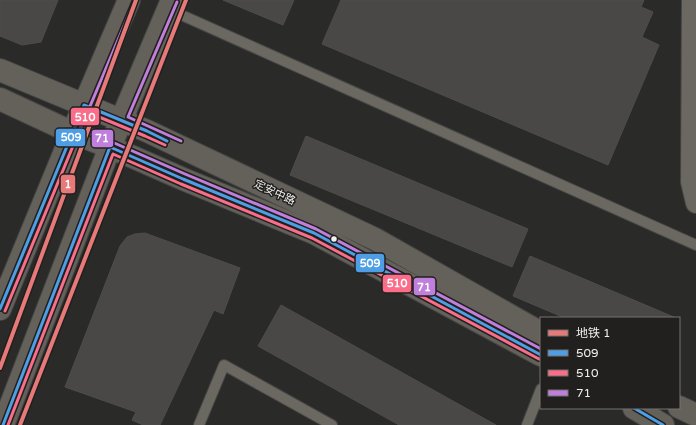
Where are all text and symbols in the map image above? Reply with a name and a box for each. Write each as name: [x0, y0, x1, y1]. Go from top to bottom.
line badge: 510: [70, 107, 100, 126]
text: 510: [75, 111, 95, 124]
line badge: 509: [55, 128, 86, 147]
line badge: 71: [91, 129, 114, 148]
text: 509: [61, 131, 81, 144]
text: 71: [95, 132, 109, 145]
line badge: 1: [60, 174, 76, 194]
street label: 定安中路: [252, 177, 297, 208]
text: 1: [65, 178, 72, 191]
unlabelled marker: [329, 234, 339, 244]
line badge: 509: [355, 253, 385, 273]
text: 509: [360, 257, 380, 270]
line badge: 510: [382, 274, 412, 293]
text: 510: [387, 277, 407, 290]
line badge: 71: [413, 277, 436, 296]
text: 71: [417, 281, 431, 294]
legend: [540, 317, 680, 409]
text: 地铁 1: [576, 326, 611, 340]
text: 509: [576, 346, 599, 360]
text: 510: [576, 366, 599, 380]
text: 71: [576, 386, 591, 400]

